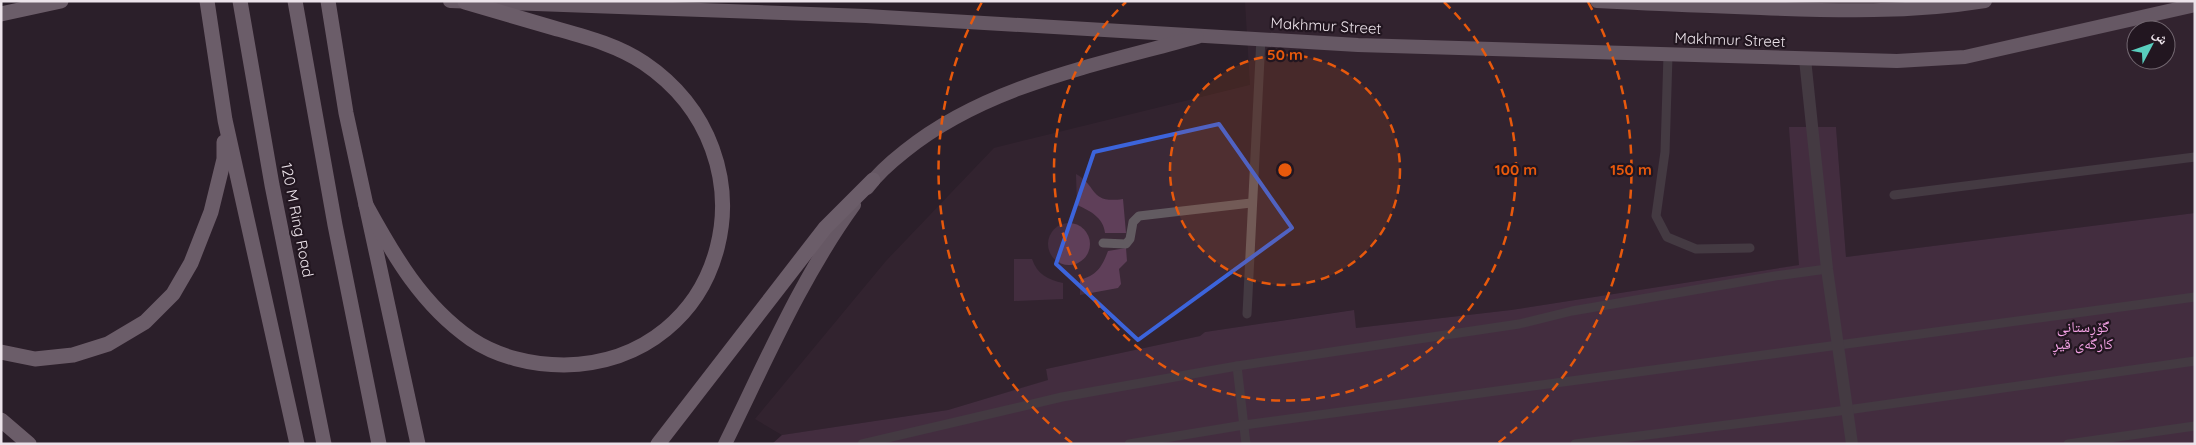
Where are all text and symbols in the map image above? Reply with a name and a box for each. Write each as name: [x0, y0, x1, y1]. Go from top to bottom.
street label: Makhmur Street: [1270, 13, 1382, 38]
north arrow: [2126, 20, 2176, 70]
text: ش: [2149, 25, 2173, 48]
street label: Makhmur Street: [1674, 28, 1786, 51]
text: 50 m: [1267, 45, 1303, 64]
text: 100 m: [1495, 160, 1537, 179]
text: 150 m: [1610, 160, 1652, 179]
street label: 120 M Ring Road: [277, 161, 318, 279]
centre of rings: [1276, 161, 1294, 179]
park label: گۆڕستانی کارگەی قیڕ: [2052, 317, 2113, 356]

